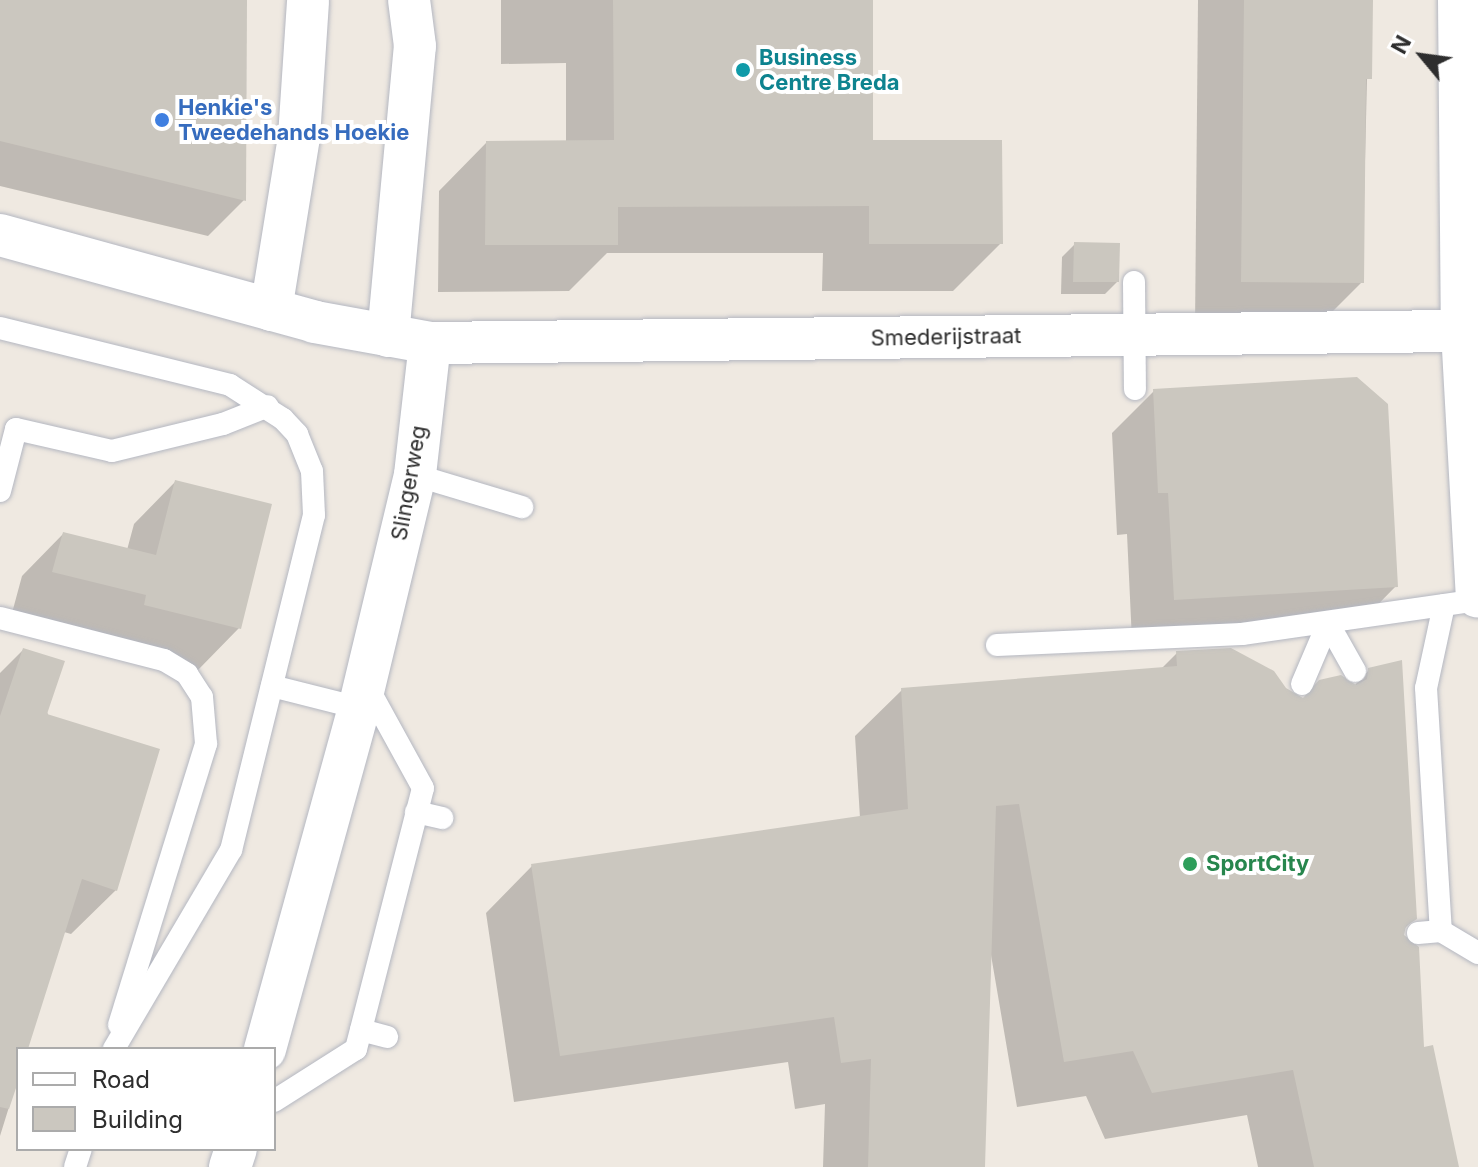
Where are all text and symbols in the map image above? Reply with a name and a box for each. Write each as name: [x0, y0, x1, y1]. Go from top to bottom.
north arrow: [1382, 16, 1462, 96]
text: N: [1386, 31, 1416, 58]
place label: Business Centre Breda: [759, 44, 900, 96]
marker: Business Centre Breda: [734, 61, 752, 79]
place label: Henkie's Tweedehands Hoekie: [178, 94, 409, 146]
marker: Henkie's Tweedehands Hoekie: [153, 111, 171, 129]
street label: Smederijstraat: [870, 322, 1022, 352]
street label: Slingerweg: [386, 423, 432, 543]
place label: SportCity: [1206, 851, 1309, 877]
marker: SportCity: [1181, 855, 1199, 873]
legend: [16, 1047, 276, 1151]
text: Road: [92, 1065, 150, 1094]
text: Building: [92, 1105, 183, 1134]

